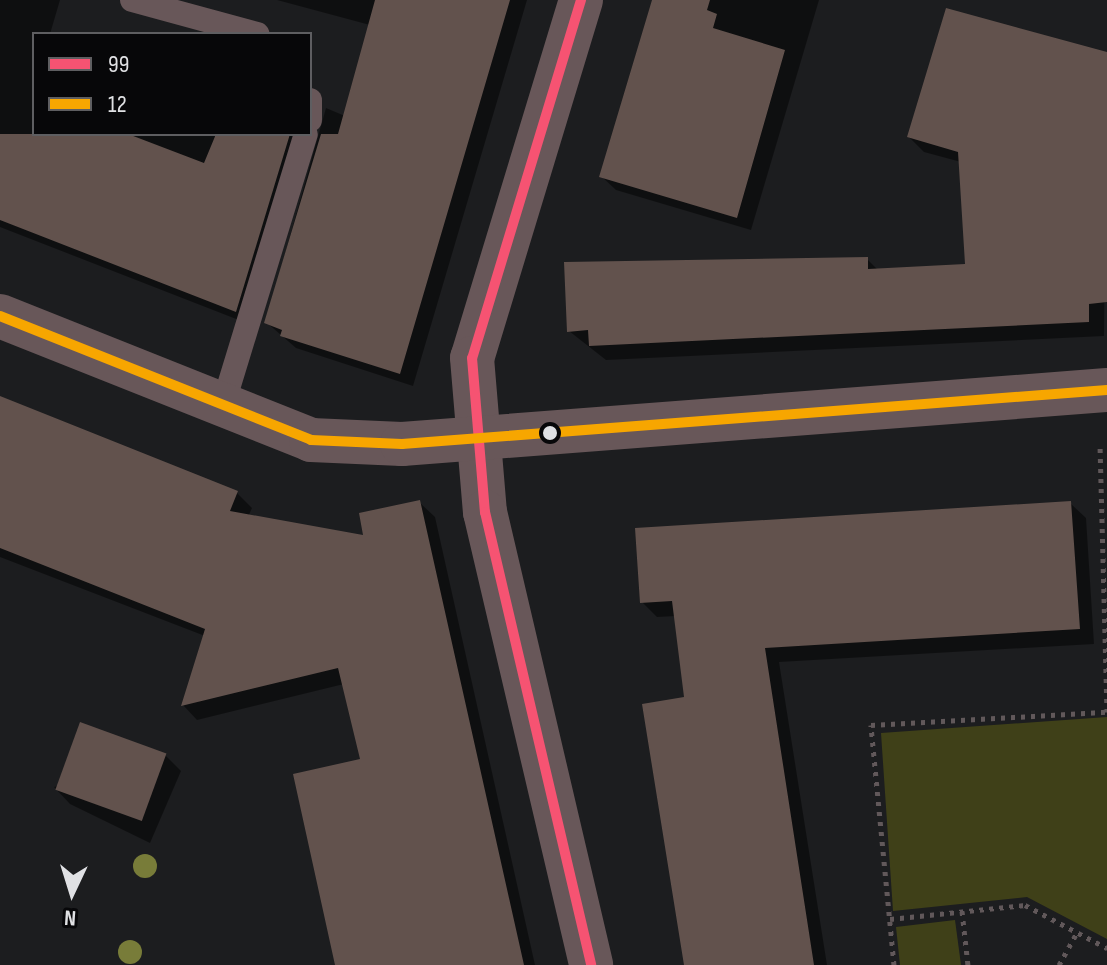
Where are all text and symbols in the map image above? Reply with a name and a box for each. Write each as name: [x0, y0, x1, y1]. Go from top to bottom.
legend: [32, 32, 312, 136]
text: 99: [108, 50, 129, 79]
text: 12: [108, 90, 127, 119]
unlabelled marker: [542, 425, 558, 441]
north arrow: [32, 853, 112, 933]
text: N: [63, 904, 77, 931]

